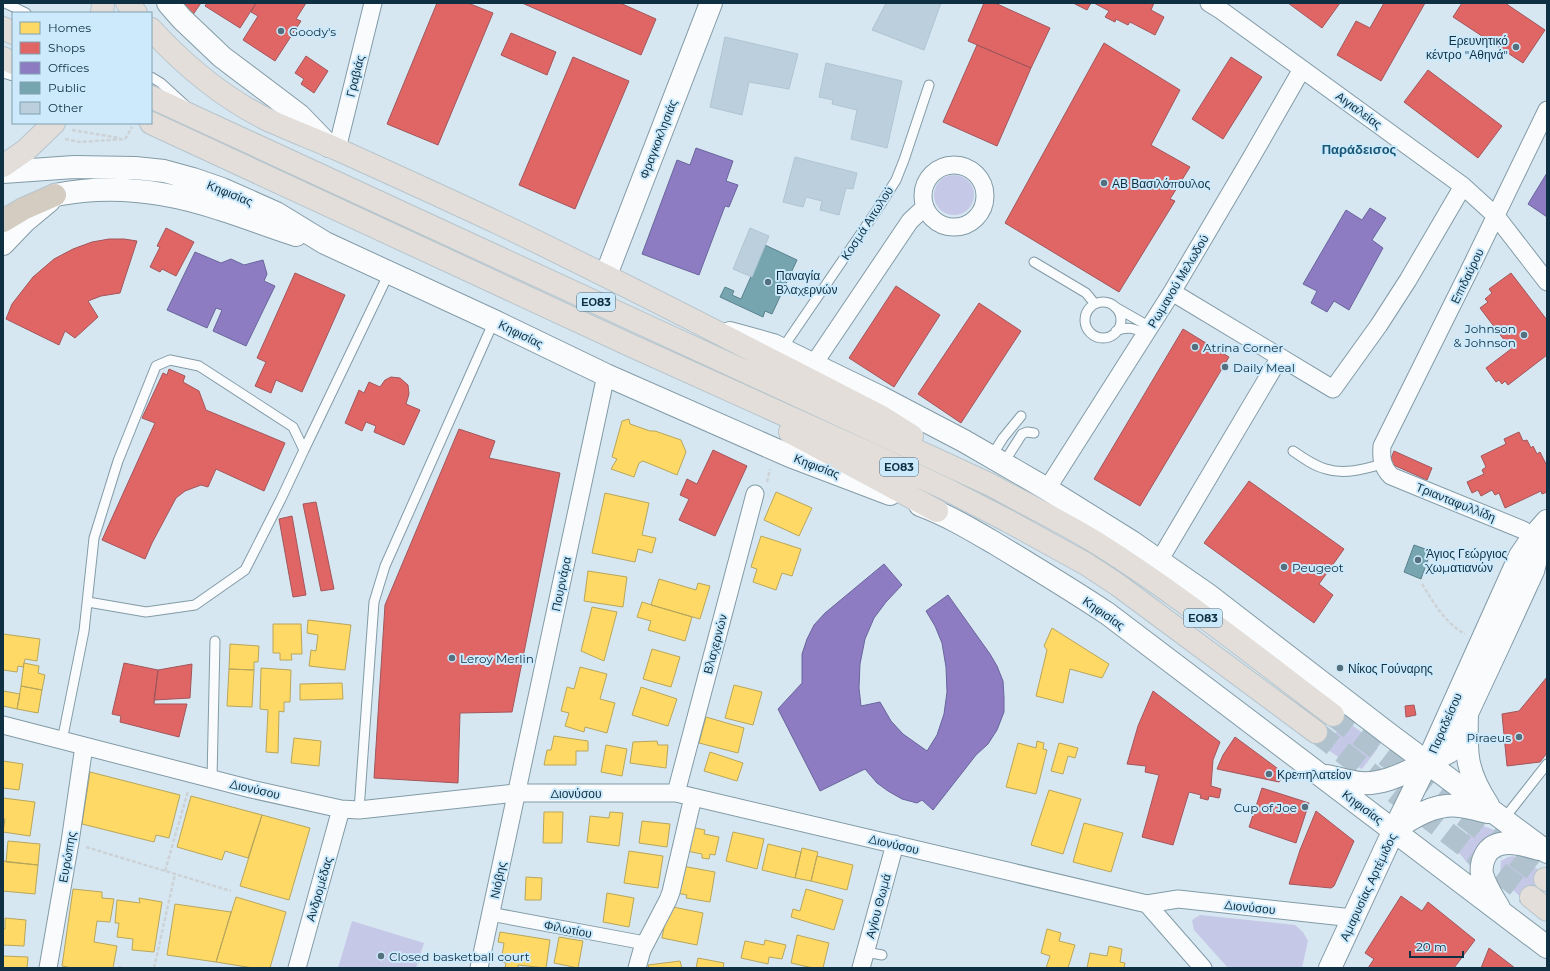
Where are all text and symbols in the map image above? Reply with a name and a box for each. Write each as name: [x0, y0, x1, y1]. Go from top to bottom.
legend: [12, 12, 152, 124]
text: Homes: [48, 20, 91, 35]
place label: Goody's: [289, 24, 336, 39]
marker: Goody's: [276, 26, 286, 36]
place label: Ερευνητικό κέντρο "Αθηνά": [1426, 33, 1508, 62]
text: Shops: [48, 40, 85, 55]
marker: Ερευνητικό κέντρο "Αθηνά": [1511, 42, 1521, 52]
street label: Γραβιάς: [343, 53, 367, 99]
text: Offices: [48, 60, 89, 75]
text: Public: [48, 80, 86, 95]
street label: Αιγιαλείας: [1333, 88, 1385, 132]
street label: Φραγκοκλησιάς: [636, 97, 680, 181]
text: Other: [48, 100, 83, 115]
district label: Παράδεισος: [1322, 141, 1397, 157]
place label: ΑΒ Βασιλόπουλος: [1112, 176, 1210, 191]
street label: Κηφισίας: [205, 177, 255, 209]
marker: ΑΒ Βασιλόπουλος: [1099, 178, 1109, 188]
street label: Κοσμά Αιτωλού: [838, 183, 896, 263]
street label: Ρωμανού Μελωδού: [1144, 232, 1212, 330]
street label: Επιδαύρου: [1447, 246, 1487, 306]
place label: Παναγία Βλαχερνών: [776, 268, 837, 297]
marker: Παναγία Βλαχερνών: [763, 277, 773, 287]
road number: ΕΟ83: [577, 293, 615, 311]
street label: Κηφισίας: [496, 317, 546, 351]
place label: Johnson & Johnson: [1454, 321, 1516, 350]
marker: Johnson & Johnson: [1519, 330, 1529, 340]
place label: Atrina Corner: [1203, 340, 1284, 355]
marker: Atrina Corner: [1190, 342, 1200, 352]
place label: Daily Meal: [1233, 360, 1295, 375]
marker: Daily Meal: [1220, 362, 1230, 372]
street label: Κηφισίας: [792, 450, 842, 482]
road number: ΕΟ83: [880, 458, 918, 476]
street label: Τριανταφυλλίδη: [1414, 479, 1498, 525]
place label: Άγιος Γεώργιος Χωματιανών: [1424, 546, 1508, 575]
street label: Πουρνάρα: [548, 555, 574, 613]
marker: Άγιος Γεώργιος Χωματιανών: [1413, 555, 1423, 565]
place label: Peugeot: [1292, 560, 1344, 575]
marker: Peugeot: [1279, 562, 1289, 572]
street label: Κηφισίας: [1080, 593, 1128, 633]
road number: ΕΟ83: [1184, 609, 1222, 627]
street label: Βλαχερνών: [700, 612, 730, 676]
place label: Leroy Merlin: [460, 651, 534, 666]
marker: Leroy Merlin: [447, 653, 457, 663]
place label: Νίκος Γούναρης: [1348, 661, 1433, 676]
marker: Νίκος Γούναρης: [1335, 663, 1345, 673]
street label: Παραδείσου: [1425, 690, 1465, 756]
place label: Piraeus: [1467, 730, 1511, 745]
marker: Piraeus: [1514, 732, 1524, 742]
place label: Κρεπηλατείον: [1277, 767, 1351, 782]
marker: Κρεπηλατείον: [1264, 769, 1274, 779]
street label: Διονύσου: [228, 776, 282, 802]
street label: Διονύσου: [550, 786, 602, 801]
street label: Κηφισίας: [1339, 787, 1387, 828]
place label: Cup of Joe: [1234, 800, 1297, 815]
marker: Cup of Joe: [1300, 802, 1310, 812]
street label: Ευρώπης: [55, 830, 79, 884]
street label: Διονύσου: [867, 831, 921, 857]
street label: Αμαρυσίας Αρτέμιδος: [1336, 831, 1400, 943]
street label: Ανδρομέδας: [303, 855, 335, 923]
street label: Νιόβης: [487, 860, 509, 900]
street label: Αγίου Θωμά: [862, 872, 894, 940]
street label: Διονύσου: [1224, 897, 1276, 917]
street label: Φιλωτίου: [543, 917, 593, 941]
scale bar: [1410, 933, 1463, 959]
text: 20 m: [1416, 939, 1447, 954]
place label: Closed basketball court: [389, 949, 530, 964]
marker: Closed basketball court: [376, 951, 386, 961]

